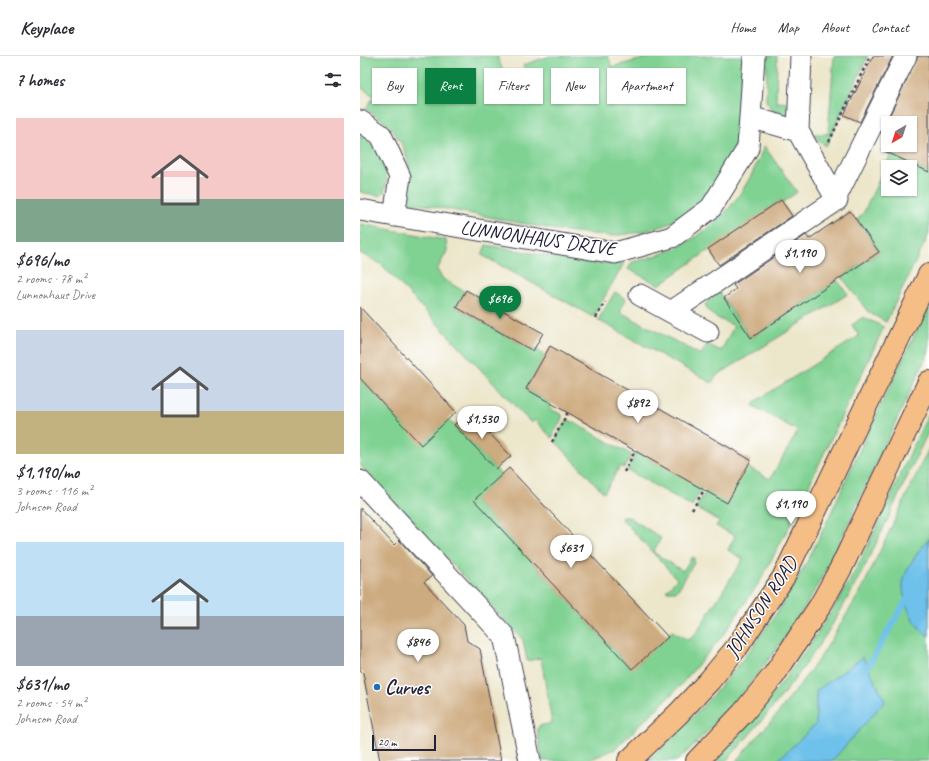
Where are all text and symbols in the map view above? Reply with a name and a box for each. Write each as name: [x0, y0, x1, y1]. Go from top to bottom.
text: Keyplace: [20, 16, 73, 40]
text: Home: [730, 19, 756, 36]
text: Map: [778, 19, 799, 36]
text: About: [821, 19, 849, 36]
text: Contact: [871, 19, 909, 36]
chip: Buy: [372, 68, 417, 104]
chip: Rent: [425, 68, 476, 104]
chip: Filters: [484, 68, 543, 104]
chip: New: [551, 68, 599, 104]
chip: Apartment: [607, 68, 686, 104]
icon: filters: [322, 69, 344, 91]
text: 7 homes: [16, 70, 64, 91]
north arrow: [881, 116, 917, 152]
map controls: [881, 116, 917, 196]
icon: home: [144, 144, 216, 216]
button: layers: [881, 160, 917, 196]
street label: LUNNONHAUS DRIVE: [459, 215, 620, 262]
pin: $1,190: [767, 240, 833, 274]
text: $1,190: [784, 245, 816, 261]
text: $696/mo: [16, 250, 69, 271]
text: 2 rooms · 78 m²: [16, 271, 86, 287]
pin: $696: [476, 286, 524, 320]
text: Lunnonhaus Drive: [16, 287, 95, 303]
text: $696: [488, 291, 512, 307]
icon: home: [144, 356, 216, 428]
pin: $892: [614, 390, 662, 424]
text: $892: [626, 395, 650, 411]
pin: $1,530: [449, 406, 515, 440]
text: $1,530: [466, 411, 498, 427]
text: $1,190/mo: [16, 462, 79, 483]
text: 3 rooms · 116 m²: [16, 483, 92, 499]
pin: $1,190: [758, 491, 824, 525]
text: $1,190: [775, 496, 807, 512]
text: Johnson Road: [16, 499, 77, 515]
pin: $631: [547, 535, 595, 569]
text: $631: [559, 540, 583, 556]
street label: JOHNSON ROAD: [719, 551, 804, 663]
icon: home: [144, 568, 216, 640]
pin: $846: [394, 629, 442, 663]
text: $846: [406, 634, 430, 650]
text: $631/mo: [16, 674, 69, 695]
place label: Curves: [385, 675, 431, 700]
marker: Curves: [372, 682, 382, 692]
text: 2 rooms · 54 m²: [16, 695, 86, 711]
text: Johnson Road: [16, 711, 77, 727]
scale bar: [372, 733, 436, 752]
text: 20 m: [378, 735, 397, 749]

